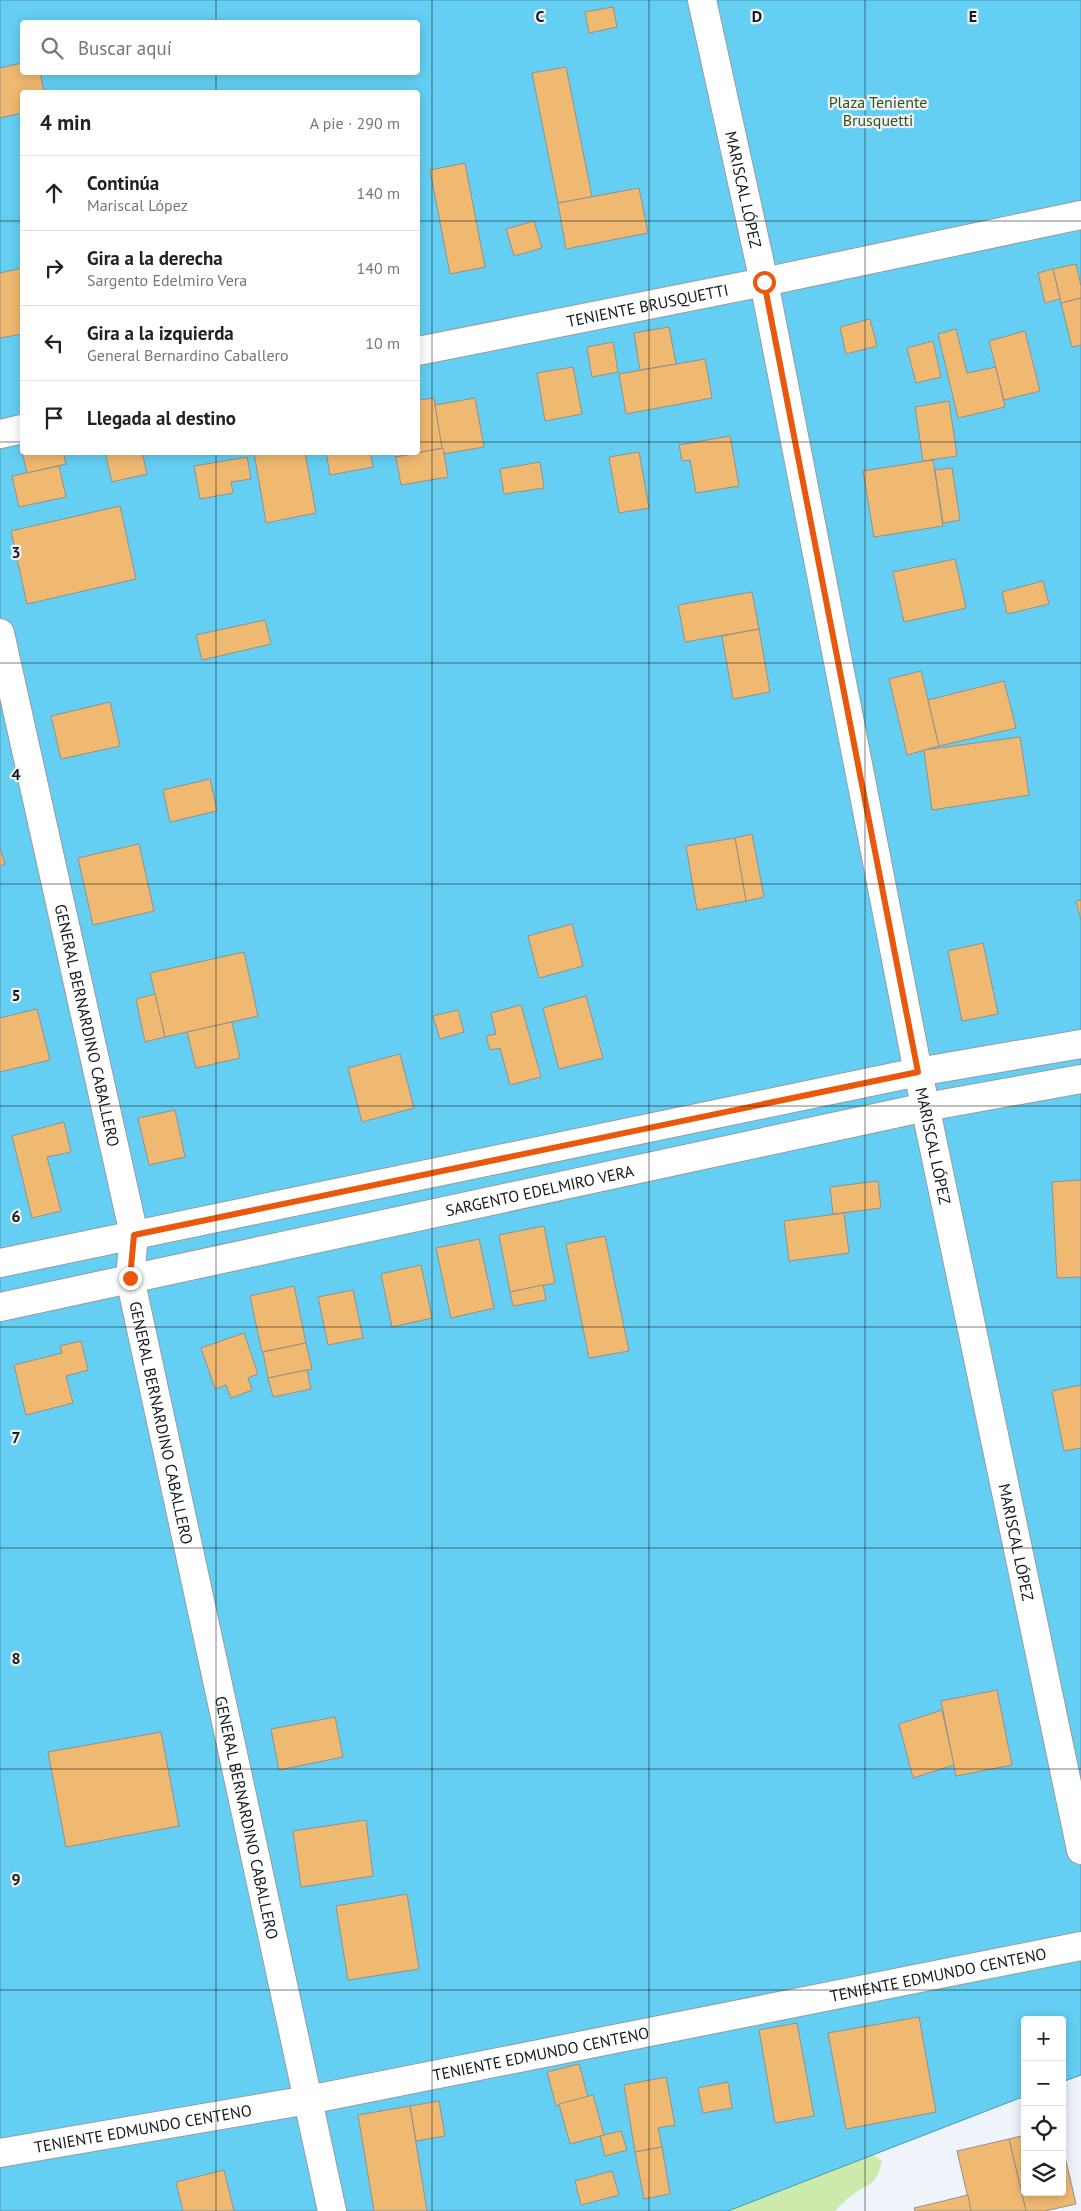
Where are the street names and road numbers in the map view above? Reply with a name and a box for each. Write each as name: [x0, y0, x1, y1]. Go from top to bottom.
street label: MARISCAL LÓPEZ: [721, 129, 766, 250]
street label: TENIENTE BRUSQUETTI: [565, 279, 730, 331]
street label: GENERAL BERNARDINO CABALLERO: [51, 902, 124, 1149]
street label: MARISCAL LÓPEZ: [911, 1085, 956, 1206]
street label: SARGENTO EDELMIRO VERA: [444, 1160, 636, 1221]
street label: GENERAL BERNARDINO CABALLERO: [125, 1299, 197, 1546]
street label: MARISCAL LÓPEZ: [995, 1482, 1039, 1603]
street label: GENERAL BERNARDINO CABALLERO: [211, 1694, 283, 1941]
street label: TENIENTE EDMUNDO CENTENO: [828, 1943, 1048, 2006]
street label: TENIENTE EDMUNDO CENTENO: [431, 2022, 651, 2085]
street label: TENIENTE EDMUNDO CENTENO: [33, 2100, 253, 2157]

